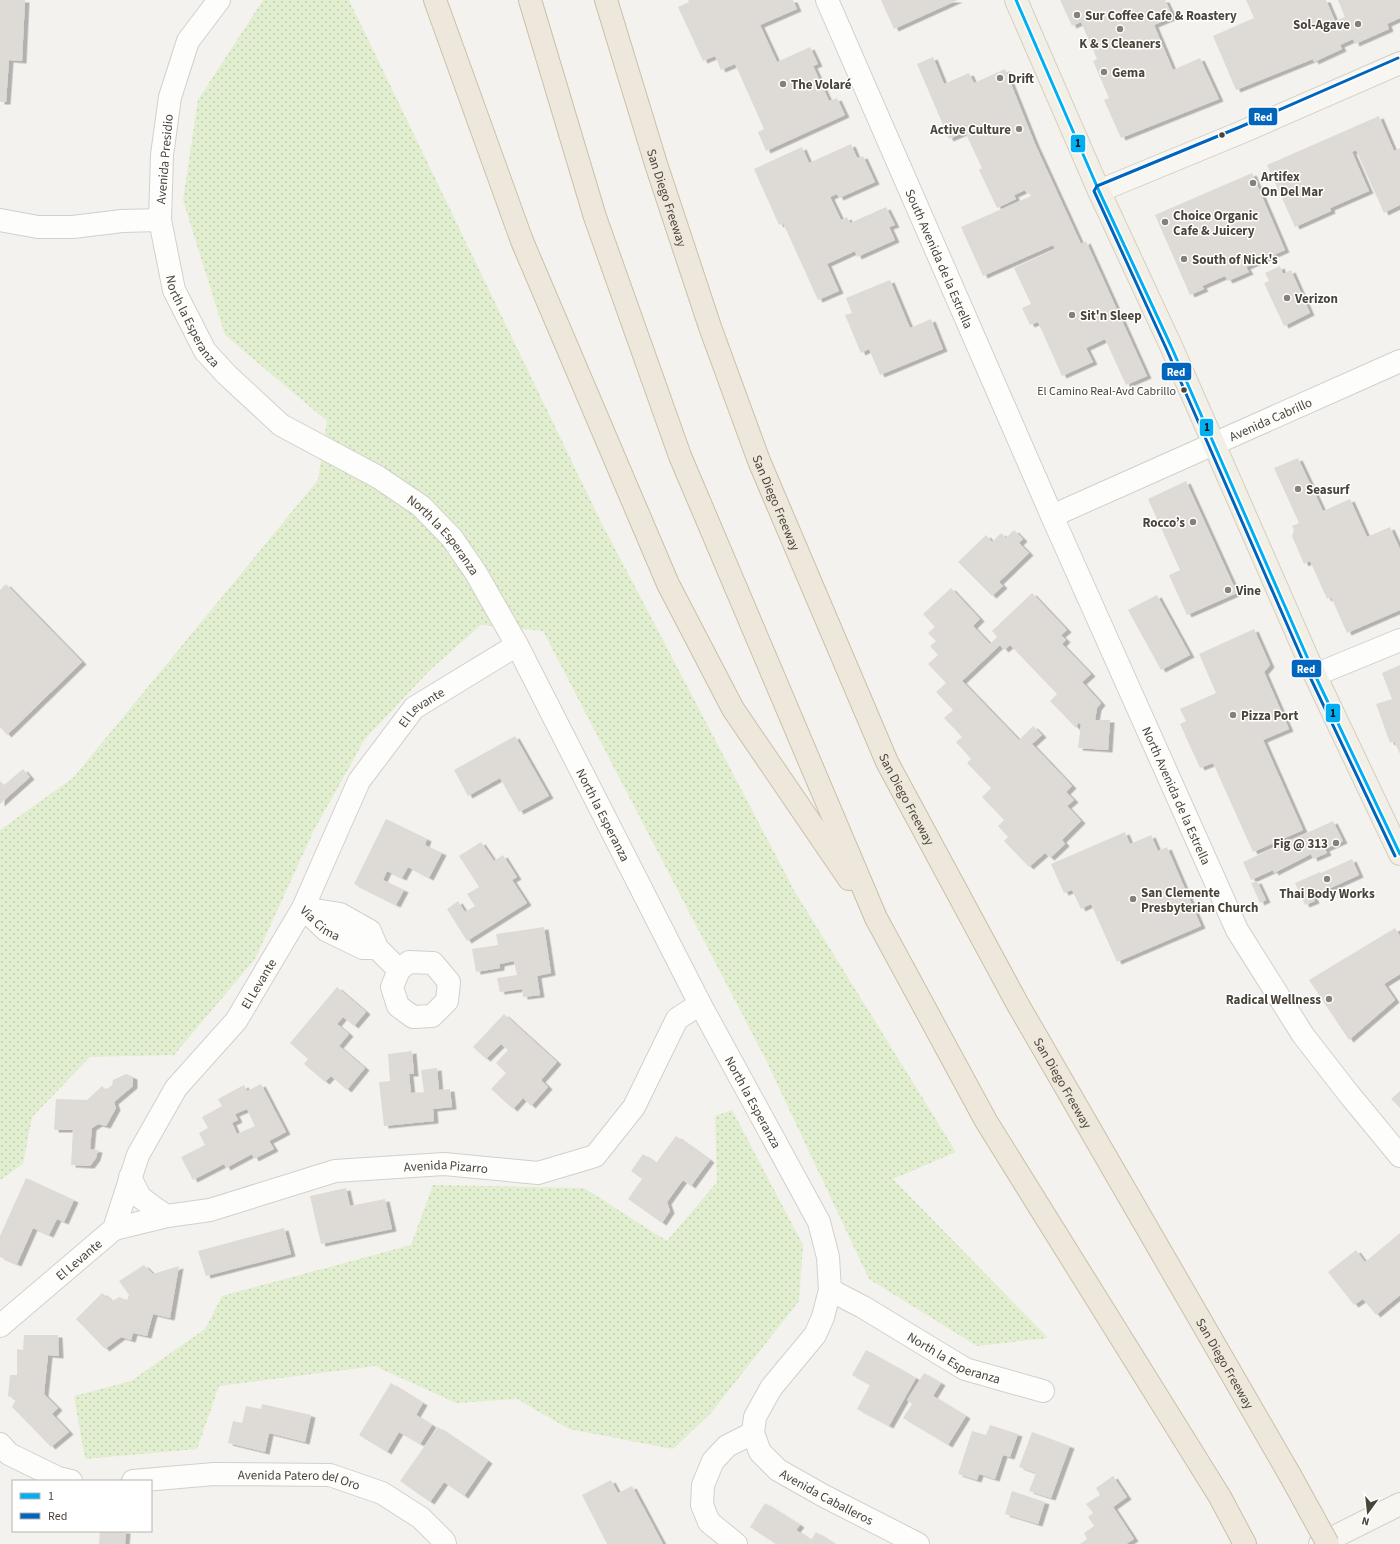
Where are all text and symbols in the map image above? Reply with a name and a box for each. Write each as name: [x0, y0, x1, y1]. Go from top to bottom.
place label: Sur Coffee Cafe & Roastery: [1085, 7, 1237, 25]
marker: Sur Coffee Cafe & Roastery: [1072, 10, 1082, 20]
place label: Sol-Agave: [1293, 16, 1350, 34]
marker: Sol-Agave: [1353, 19, 1363, 29]
marker: K & S Cleaners: [1115, 24, 1125, 34]
place label: K & S Cleaners: [1079, 35, 1161, 53]
place label: Gema: [1112, 64, 1145, 82]
marker: Gema: [1099, 67, 1109, 77]
place label: Drift: [1008, 70, 1034, 88]
marker: Drift: [995, 73, 1005, 83]
place label: The Volaré: [791, 76, 852, 94]
marker: The Volaré: [778, 79, 788, 89]
line badge: Red: [1248, 107, 1278, 126]
text: Red: [1254, 110, 1272, 125]
street label: Avenida Presidio: [152, 113, 178, 205]
place label: Active Culture: [929, 121, 1011, 139]
marker: Active Culture: [1014, 124, 1024, 134]
unlabelled marker: [1217, 130, 1227, 140]
line badge: 1: [1070, 134, 1086, 153]
text: 1: [1075, 136, 1081, 151]
street label: San Diego Freeway: [642, 147, 691, 249]
place label: Artifex On Del Mar: [1260, 168, 1324, 201]
marker: Artifex On Del Mar: [1248, 178, 1258, 188]
street label: South Avenida de la Estrella: [900, 186, 977, 332]
place label: Choice Organic Cafe & Juicery: [1173, 207, 1258, 240]
marker: Choice Organic Cafe & Juicery: [1160, 217, 1170, 227]
place label: South of Nick's: [1192, 251, 1278, 269]
marker: South of Nick's: [1179, 254, 1189, 264]
street label: North la Esperanza: [161, 273, 223, 371]
place label: Verizon: [1294, 290, 1338, 308]
marker: Verizon: [1282, 293, 1292, 303]
place label: Sit'n Sleep: [1080, 307, 1142, 325]
marker: Sit'n Sleep: [1067, 310, 1077, 320]
line badge: Red: [1161, 362, 1192, 381]
text: Red: [1167, 365, 1185, 380]
place label: El Camino Real-Avd Cabrillo: [1037, 383, 1176, 400]
marker: El Camino Real-Avd Cabrillo: [1179, 385, 1189, 395]
street label: Avenida Cabrillo: [1227, 393, 1315, 446]
line badge: 1: [1199, 418, 1214, 437]
text: 1: [1204, 420, 1210, 435]
street label: San Diego Freeway: [748, 453, 804, 553]
place label: Seasurf: [1306, 481, 1350, 499]
marker: Seasurf: [1293, 484, 1303, 494]
street label: North la Esperanza: [403, 491, 483, 579]
place label: Rocco’s: [1142, 514, 1185, 532]
marker: Rocco’s: [1188, 517, 1198, 527]
place label: Vine: [1235, 582, 1261, 600]
marker: Vine: [1223, 585, 1233, 595]
line badge: Red: [1291, 659, 1322, 678]
text: Red: [1297, 662, 1315, 677]
street label: El Levante: [394, 684, 448, 731]
line badge: 1: [1325, 703, 1341, 723]
text: 1: [1330, 706, 1336, 721]
place label: Pizza Port: [1241, 707, 1298, 725]
marker: Pizza Port: [1228, 710, 1238, 720]
street label: North Avenida de la Estrella: [1137, 724, 1215, 868]
street label: San Diego Freeway: [874, 751, 938, 849]
street label: North la Esperanza: [571, 766, 634, 865]
place label: Fig @ 313: [1273, 835, 1328, 853]
marker: Fig @ 313: [1331, 838, 1341, 848]
marker: Thai Body Works: [1322, 874, 1332, 884]
place label: San Clemente Presbyterian Church: [1141, 884, 1258, 917]
place label: Thai Body Works: [1279, 885, 1375, 903]
marker: San Clemente Presbyterian Church: [1128, 894, 1138, 904]
street label: Via Cima: [296, 902, 343, 945]
street label: El Levante: [237, 956, 281, 1013]
place label: Radical Wellness: [1226, 991, 1321, 1009]
marker: Radical Wellness: [1324, 994, 1334, 1004]
street label: San Diego Freeway: [1029, 1035, 1096, 1132]
street label: North la Esperanza: [720, 1053, 785, 1152]
street label: Avenida Pizarro: [403, 1156, 489, 1178]
street label: El Levante: [52, 1235, 106, 1285]
street label: San Diego Freeway: [1191, 1315, 1258, 1413]
street label: North la Esperanza: [904, 1328, 1002, 1389]
street label: Avenida Caballeros: [776, 1465, 877, 1530]
street label: Avenida Patero del Oro: [238, 1466, 362, 1495]
legend: [12, 1480, 152, 1532]
text: 1: [48, 1488, 54, 1505]
north arrow: [1348, 1492, 1388, 1532]
text: Red: [48, 1508, 67, 1525]
text: N: [1360, 1513, 1371, 1529]

